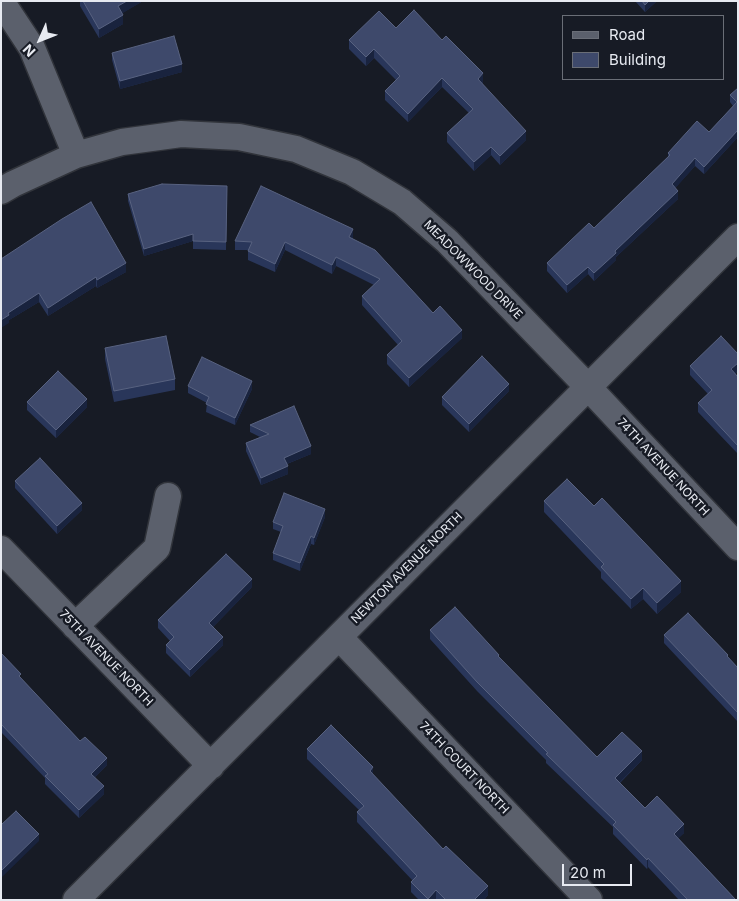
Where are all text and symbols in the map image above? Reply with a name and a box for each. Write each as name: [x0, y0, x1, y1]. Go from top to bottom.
north arrow: [15, 15, 65, 65]
legend: [562, 15, 724, 80]
text: Road: [609, 25, 645, 44]
text: N: [19, 41, 39, 61]
text: Building: [609, 50, 666, 69]
street label: MEADOWWOOD DRIVE: [421, 218, 525, 322]
street label: 74TH AVENUE NORTH: [614, 415, 712, 519]
street label: NEWTON AVENUE NORTH: [348, 509, 466, 627]
street label: 75TH AVENUE NORTH: [56, 607, 156, 709]
street label: 74TH COURT NORTH: [416, 719, 512, 817]
scale bar: [564, 854, 634, 886]
text: 20 m: [570, 863, 606, 882]

